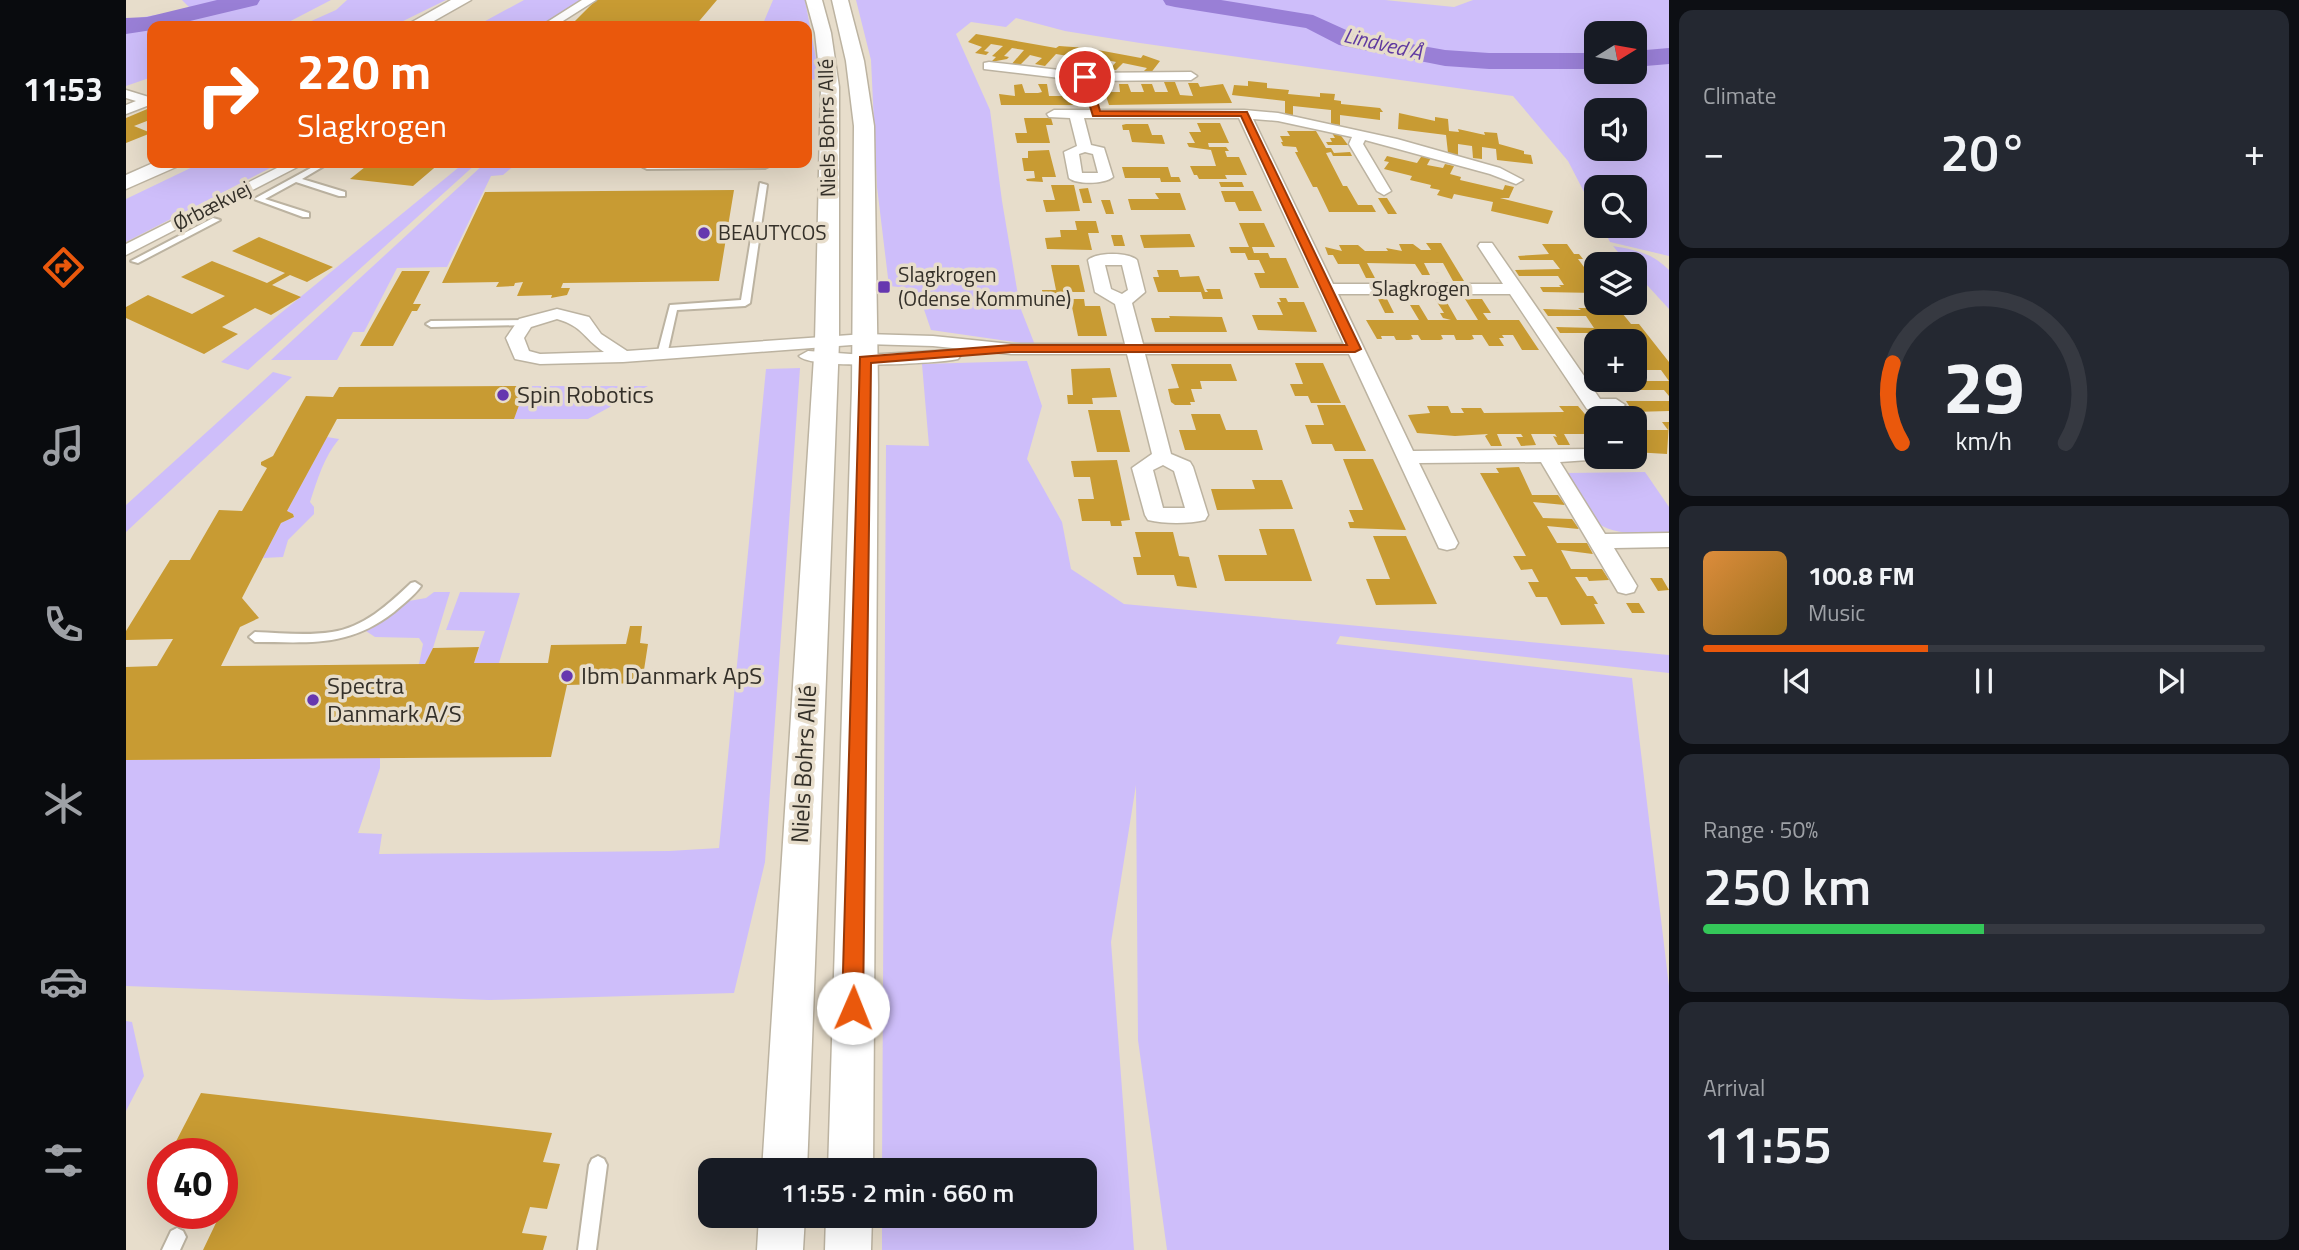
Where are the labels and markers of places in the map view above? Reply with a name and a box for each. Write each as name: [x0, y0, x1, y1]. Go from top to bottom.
pin: [1055, 47, 1115, 107]
place label: BEAUTYCOS: [718, 216, 827, 248]
marker: BEAUTYCOS: [696, 225, 712, 241]
place label: Slagkrogen (Odense Kommune): [898, 258, 1071, 314]
marker: Slagkrogen (Odense Kommune): [876, 279, 892, 295]
place label: Spin Robotics: [517, 376, 654, 412]
marker: Spin Robotics: [495, 387, 511, 403]
place label: Ibm Danmark ApS: [581, 657, 762, 693]
place label: Spectra Danmark A/S: [327, 667, 462, 731]
marker: Ibm Danmark ApS: [559, 668, 575, 684]
marker: Spectra Danmark A/S: [305, 692, 321, 708]

